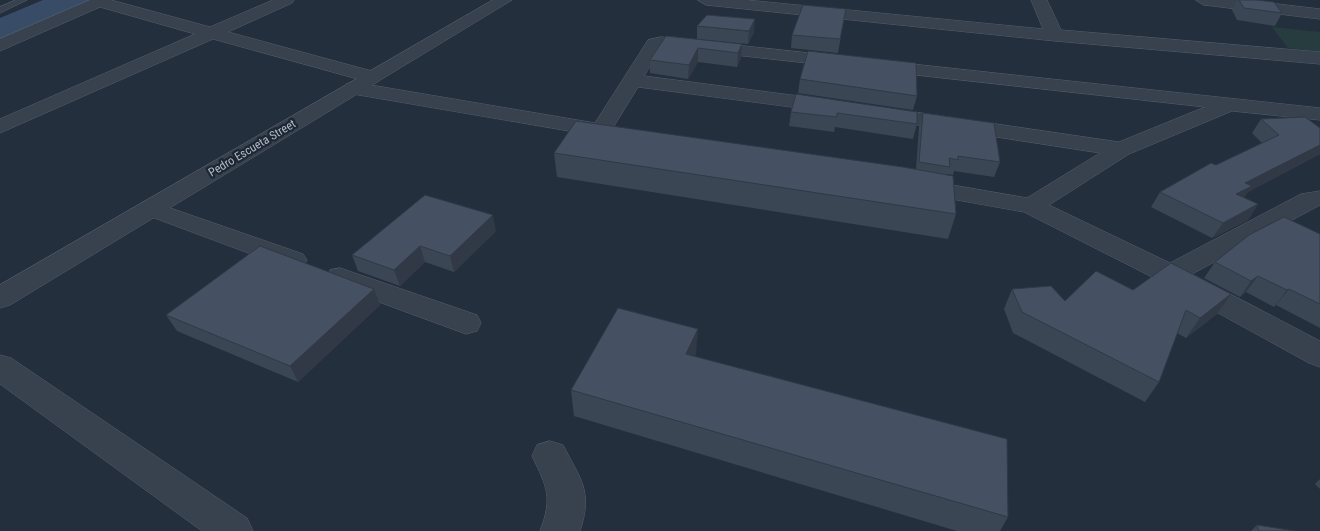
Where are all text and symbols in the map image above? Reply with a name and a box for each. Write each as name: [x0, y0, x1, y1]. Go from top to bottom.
street label: Pedro Escueta Street: [206, 116, 298, 180]

